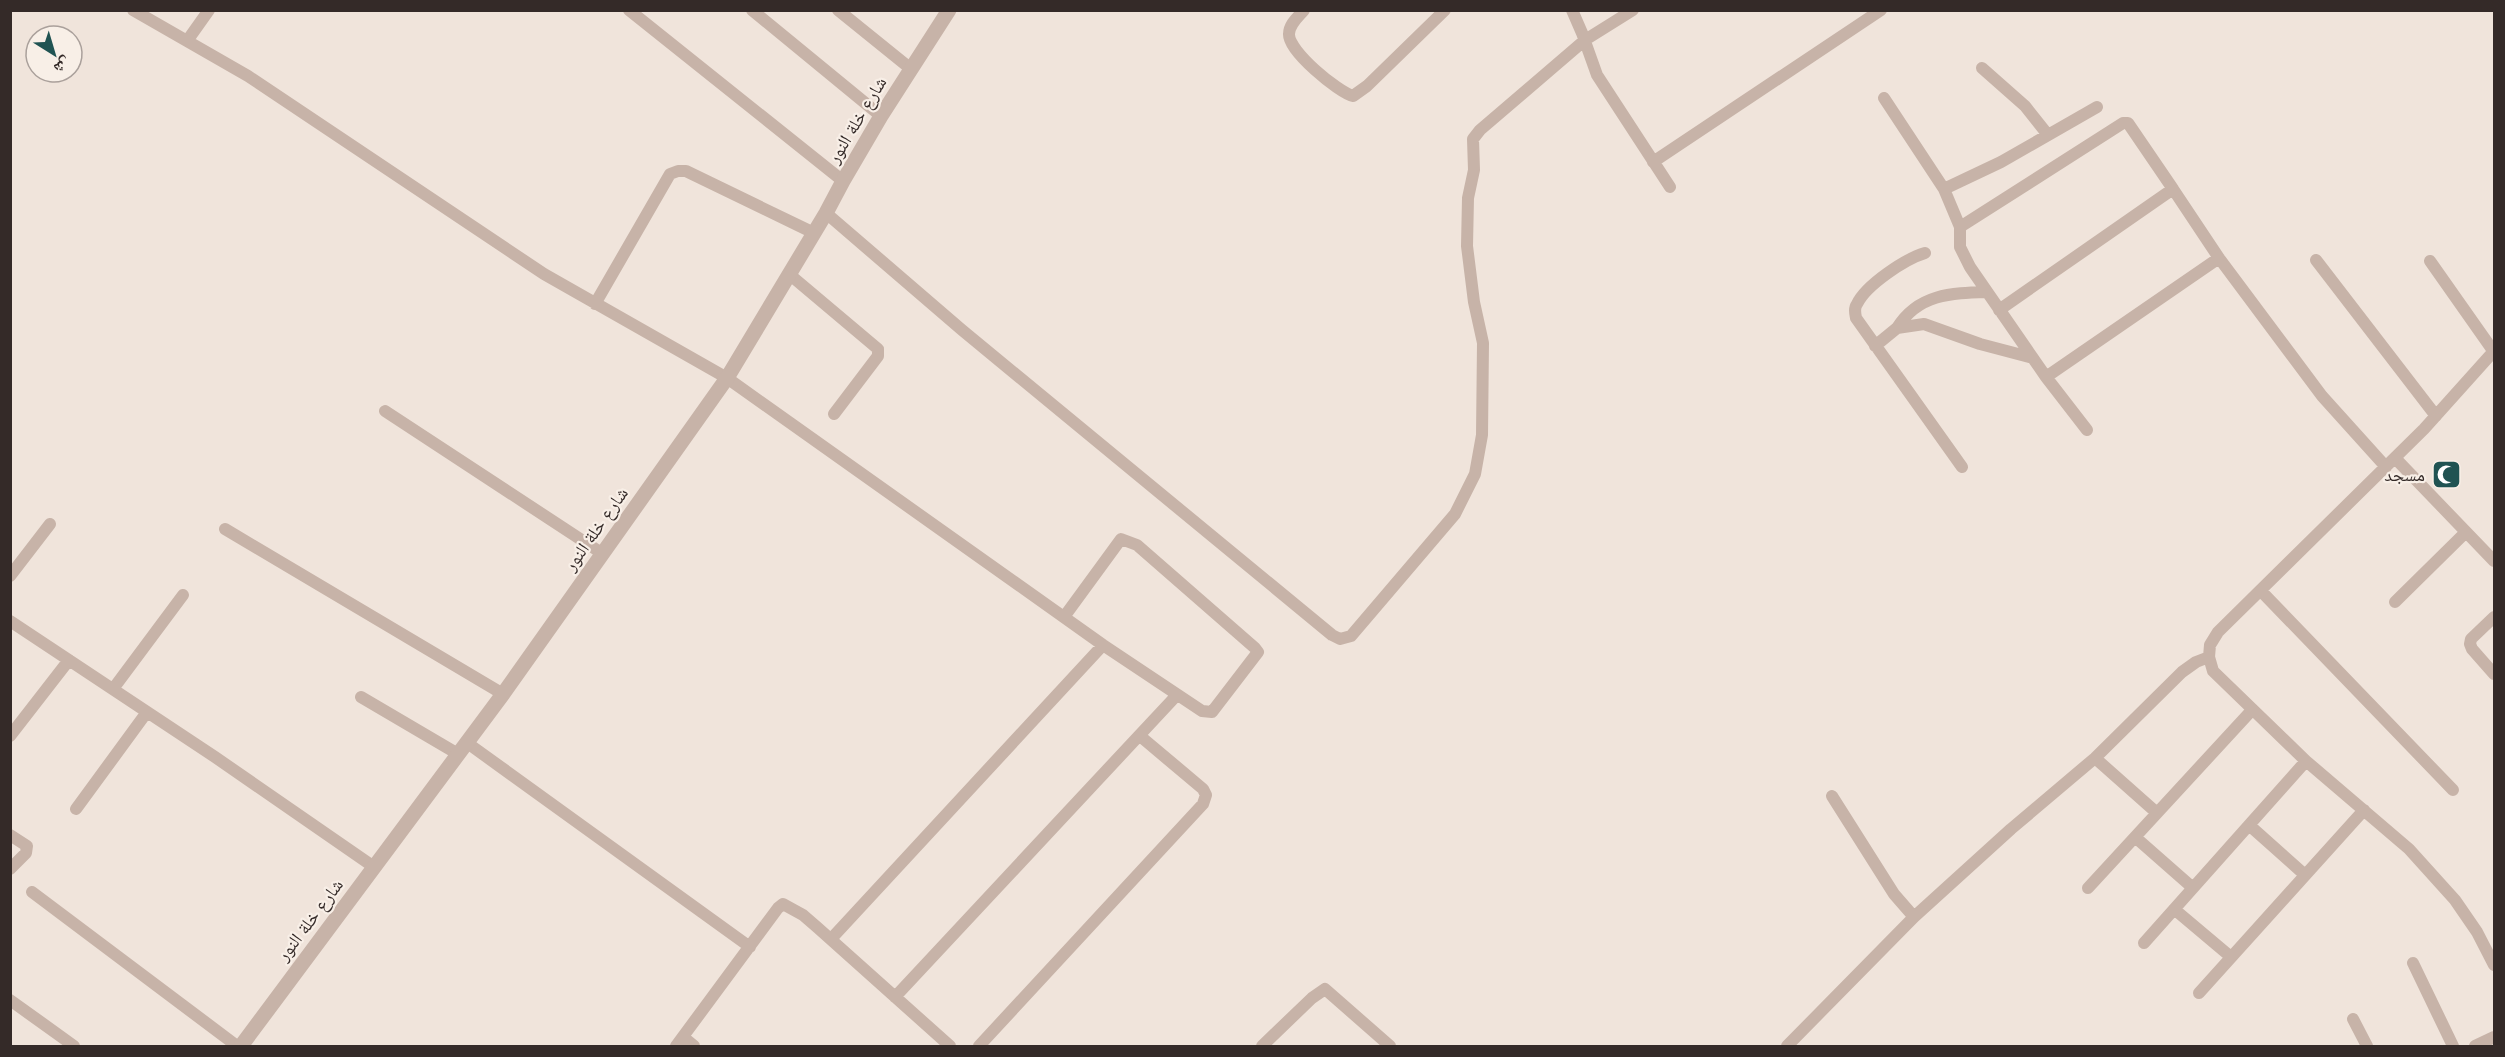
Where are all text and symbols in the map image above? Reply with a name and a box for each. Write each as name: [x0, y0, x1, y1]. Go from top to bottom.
north arrow: [24, 24, 84, 84]
text: ش: [50, 53, 75, 77]
street label: شارع خلة النور: [823, 73, 891, 168]
mosque icon: مسجد: [2430, 459, 2462, 491]
place label: مسجد: [2384, 465, 2425, 485]
street label: شارع خلة النور: [559, 484, 633, 576]
street label: شارع خلة النور: [272, 875, 348, 966]

